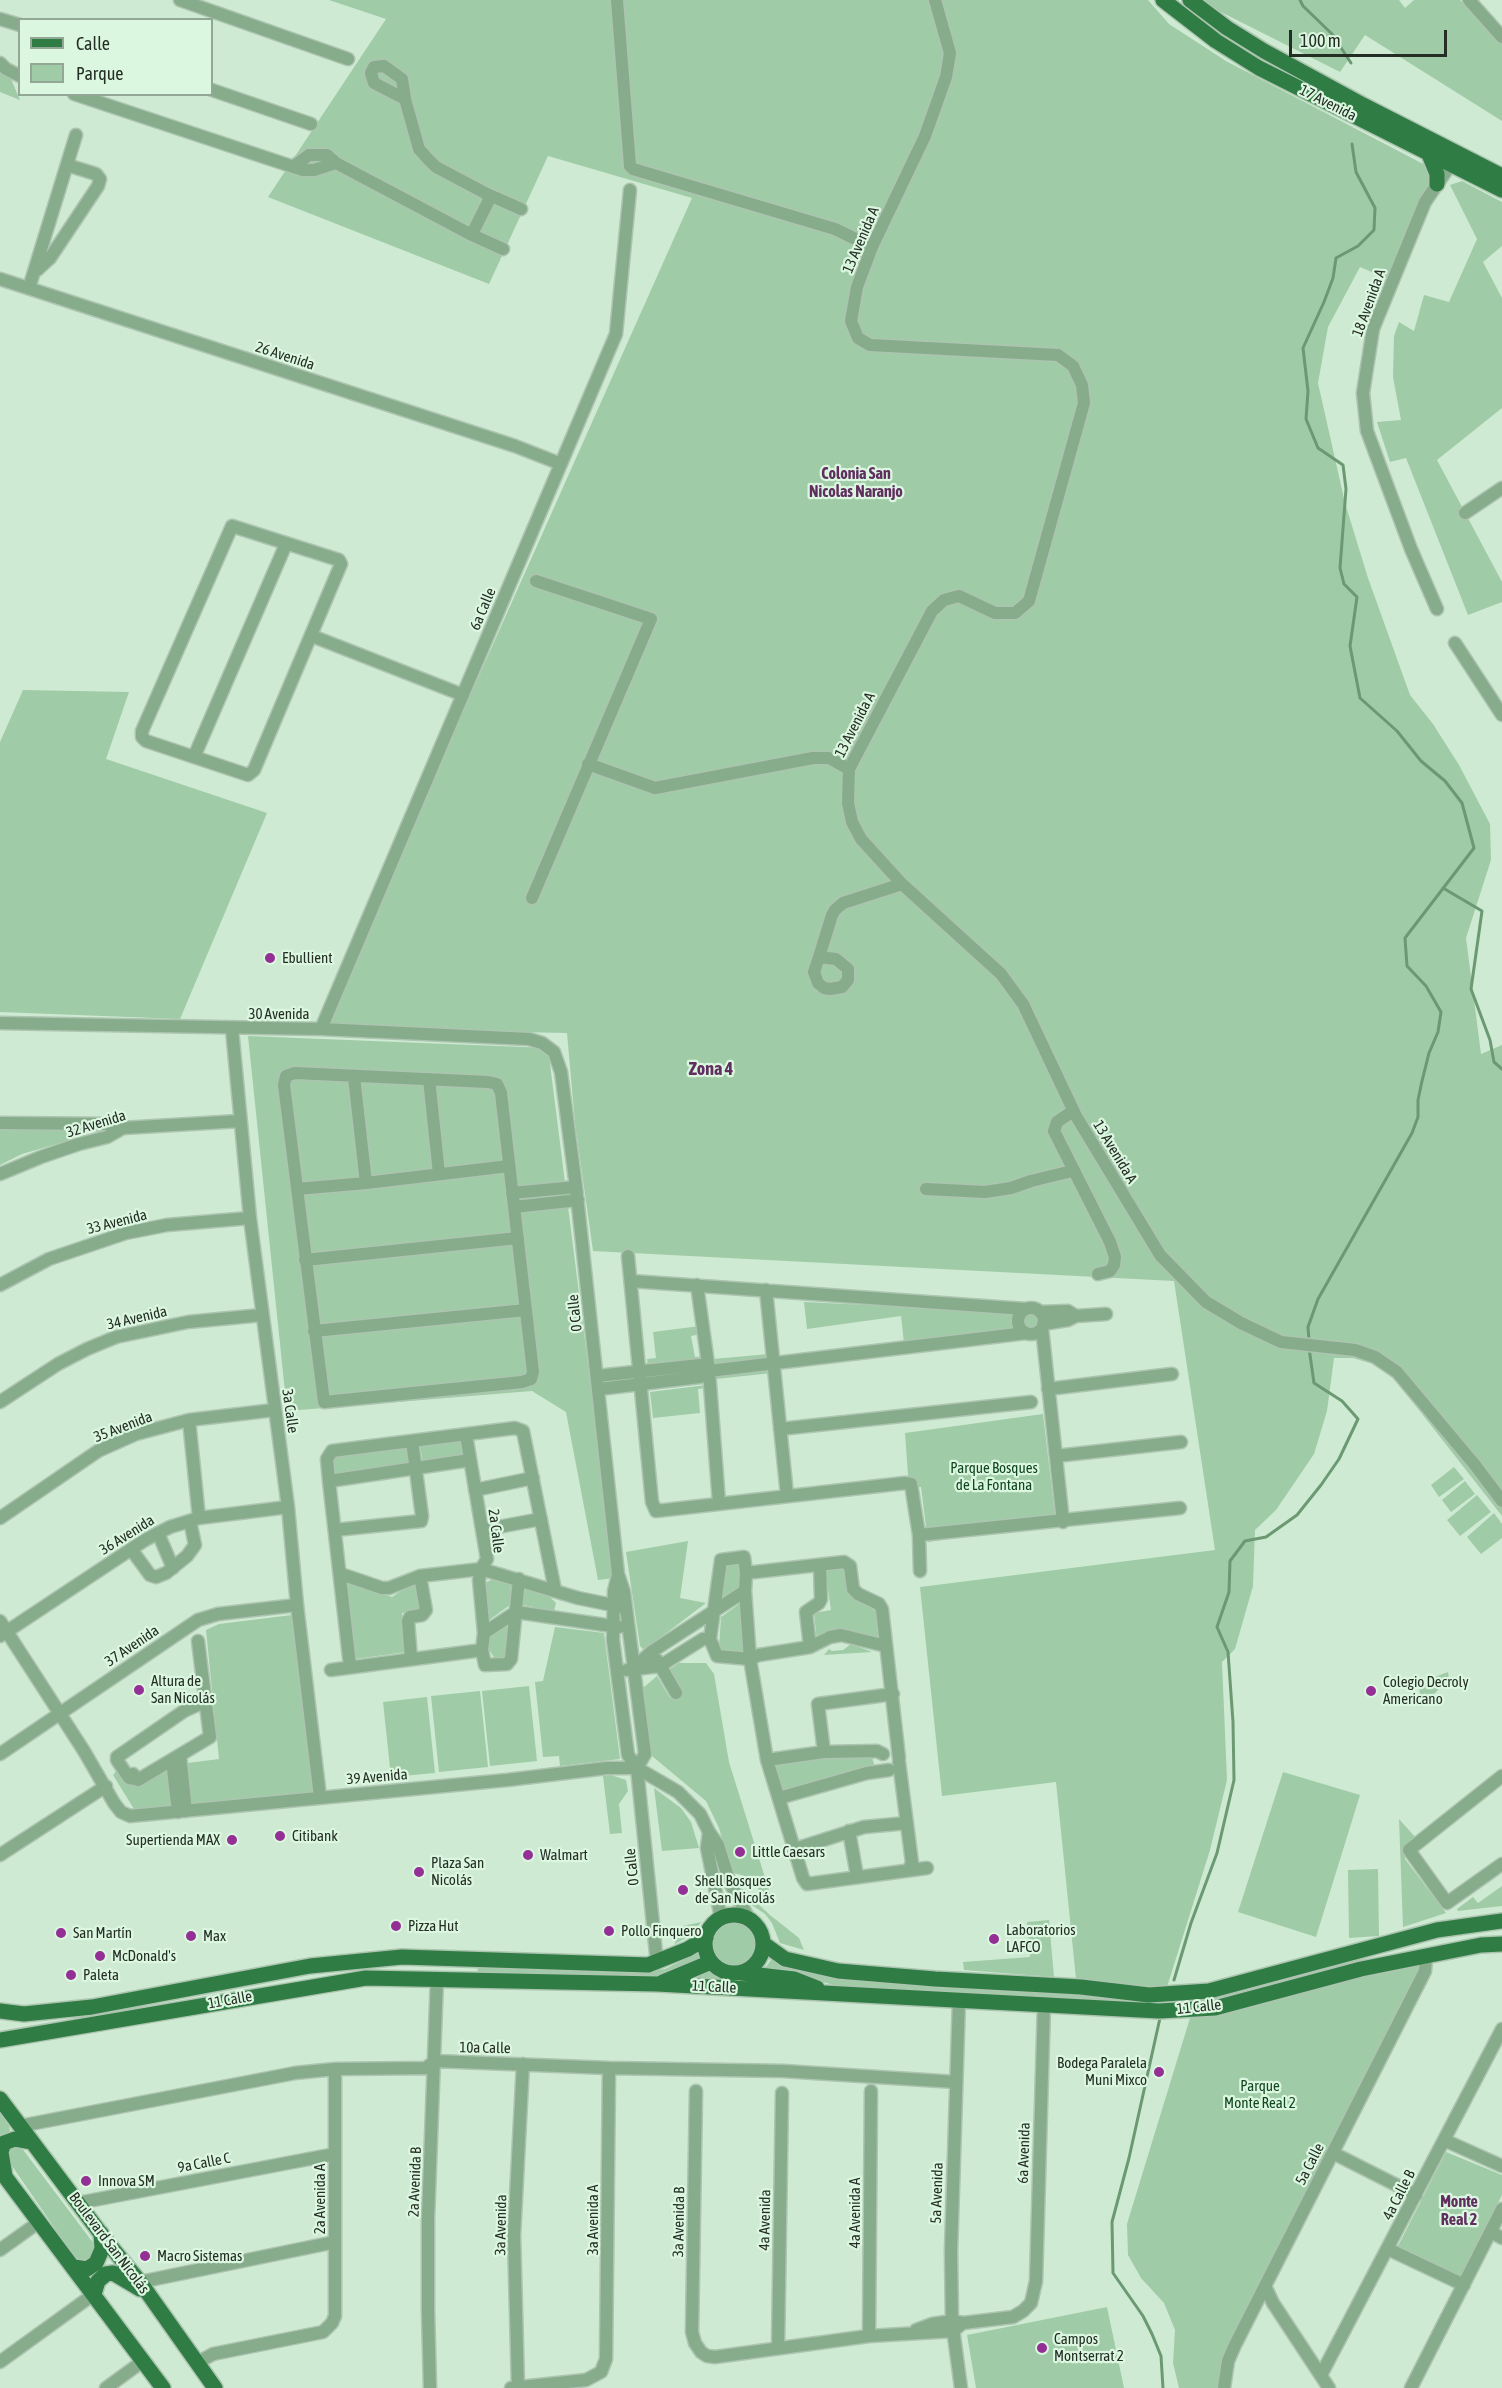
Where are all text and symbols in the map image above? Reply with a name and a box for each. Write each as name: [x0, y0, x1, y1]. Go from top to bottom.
legend: [18, 18, 213, 96]
scale bar: [1292, 18, 1450, 56]
text: 100 m: [1300, 30, 1341, 51]
text: Calle: [76, 33, 110, 54]
text: Parque: [76, 63, 124, 84]
street label: 17 Avenida: [1297, 81, 1359, 125]
street label: 13 Avenida A: [839, 204, 883, 276]
street label: 18 Avenida A: [1348, 267, 1390, 339]
street label: 26 Avenida: [253, 338, 317, 374]
district label: Colonia San Nicolas Naranjo: [809, 464, 903, 502]
street label: 6a Calle: [466, 585, 500, 633]
street label: 13 Avenida A: [831, 689, 879, 761]
place label: Ebullient: [282, 949, 333, 967]
marker: Ebullient: [263, 951, 277, 965]
street label: 30 Avenida: [248, 1005, 310, 1023]
district label: Zona 4: [689, 1058, 733, 1080]
street label: 32 Avenida: [64, 1106, 128, 1142]
street label: 13 Avenida A: [1089, 1117, 1141, 1187]
street label: 33 Avenida: [85, 1206, 149, 1238]
street label: 0 Calle: [564, 1293, 586, 1333]
street label: 34 Avenida: [105, 1302, 169, 1334]
street label: 3a Calle: [278, 1388, 302, 1434]
street label: 35 Avenida: [91, 1408, 155, 1446]
park label: Parque Bosques de La Fontana: [950, 1459, 1038, 1494]
street label: 2a Calle: [484, 1508, 508, 1554]
street label: 36 Avenida: [96, 1511, 158, 1559]
street label: 37 Avenida: [102, 1621, 162, 1671]
place label: Altura de San Nicolás: [151, 1672, 215, 1707]
place label: Colegio Decroly Americano: [1383, 1673, 1469, 1708]
marker: Altura de San Nicolás: [132, 1683, 146, 1697]
marker: Colegio Decroly Americano: [1364, 1684, 1378, 1698]
street label: 39 Avenida: [346, 1765, 408, 1789]
place label: Citibank: [292, 1827, 338, 1845]
marker: Citibank: [273, 1829, 287, 1843]
place label: Supertienda MAX: [126, 1831, 220, 1849]
marker: Supertienda MAX: [225, 1833, 239, 1847]
place label: Little Caesars: [752, 1843, 825, 1861]
marker: Little Caesars: [733, 1845, 747, 1859]
place label: Walmart: [540, 1846, 588, 1864]
street label: 0 Calle: [621, 1847, 643, 1887]
marker: Walmart: [521, 1848, 535, 1862]
place label: Plaza San Nicolás: [431, 1854, 484, 1889]
marker: Plaza San Nicolás: [412, 1865, 426, 1879]
place label: Shell Bosques de San Nicolás: [695, 1872, 775, 1907]
marker: Shell Bosques de San Nicolás: [676, 1883, 690, 1897]
place label: Pizza Hut: [408, 1917, 459, 1935]
marker: Pizza Hut: [389, 1919, 403, 1933]
place label: Laboratorios LAFCO: [1006, 1921, 1075, 1956]
place label: Pollo Finquero: [621, 1922, 702, 1940]
place label: San Martín: [73, 1924, 132, 1942]
marker: Pollo Finquero: [602, 1924, 616, 1938]
marker: San Martín: [54, 1926, 68, 1940]
place label: Max: [203, 1927, 226, 1945]
marker: Max: [184, 1929, 198, 1943]
marker: Laboratorios LAFCO: [987, 1932, 1001, 1946]
place label: McDonald's: [112, 1947, 176, 1965]
marker: McDonald's: [93, 1949, 107, 1963]
place label: Paleta: [83, 1966, 119, 1984]
marker: Paleta: [64, 1968, 78, 1982]
street label: 11 Calle: [691, 1977, 737, 1997]
street label: 11 Calle: [207, 1987, 253, 2013]
street label: 11 Calle: [1176, 1996, 1222, 2018]
street label: 10a Calle: [459, 2039, 511, 2057]
place label: Bodega Paralela Muni Mixco: [1057, 2054, 1147, 2089]
marker: Bodega Paralela Muni Mixco: [1152, 2065, 1166, 2079]
park label: Parque Monte Real 2: [1224, 2077, 1296, 2112]
street label: 6a Avenida: [1014, 2122, 1034, 2184]
street label: 5a Calle: [1292, 2140, 1328, 2188]
street label: 2a Avenida B: [405, 2147, 425, 2217]
street label: 9a Calle C: [176, 2149, 232, 2177]
street label: 5a Avenida: [927, 2162, 947, 2224]
street label: 2a Avenida A: [311, 2164, 329, 2234]
street label: 4a Calle B: [1379, 2167, 1419, 2223]
place label: Innova SM: [98, 2172, 155, 2190]
marker: Innova SM: [79, 2174, 93, 2188]
street label: 4a Avenida A: [846, 2178, 864, 2248]
street label: 3a Avenida A: [584, 2185, 602, 2255]
street label: 3a Avenida B: [669, 2187, 689, 2257]
street label: Boulevard San Nicolás: [65, 2189, 153, 2297]
street label: 4a Avenida: [755, 2189, 775, 2251]
district label: Monte Real 2: [1440, 2192, 1478, 2230]
street label: 3a Avenida: [491, 2194, 511, 2256]
place label: Macro Sistemas: [157, 2247, 242, 2265]
marker: Macro Sistemas: [138, 2249, 152, 2263]
place label: Campos Montserrat 2: [1054, 2330, 1124, 2365]
marker: Campos Montserrat 2: [1035, 2341, 1049, 2355]

